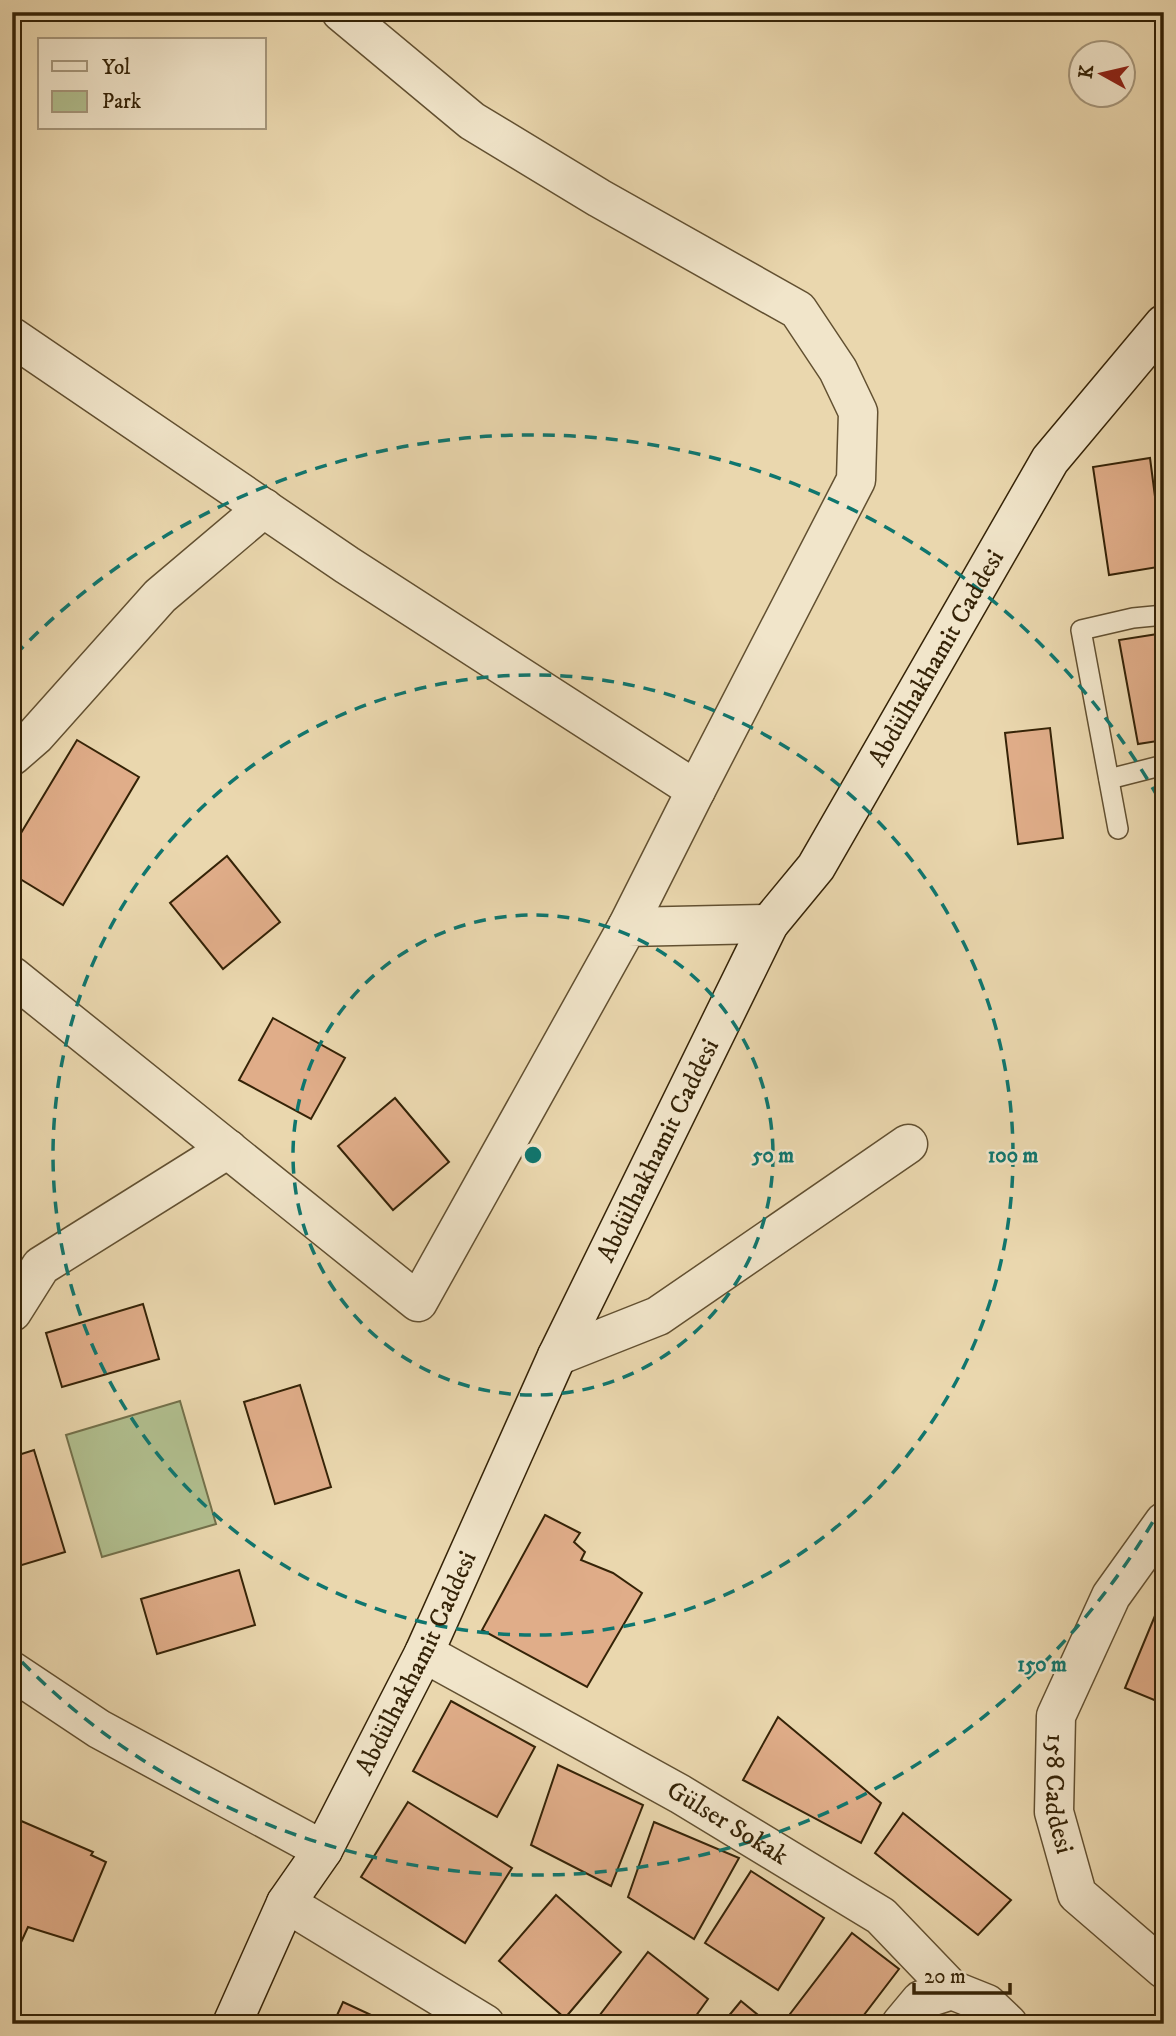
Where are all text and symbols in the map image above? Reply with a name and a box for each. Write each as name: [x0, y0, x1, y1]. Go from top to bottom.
legend: [38, 38, 266, 130]
north arrow: [1068, 38, 1138, 108]
text: Yol: [102, 55, 131, 81]
text: K: [1074, 63, 1099, 80]
text: Park: [102, 89, 142, 115]
street label: Abdülhakhamit Caddesi: [861, 544, 1011, 772]
street label: Abdülhakhamit Caddesi: [589, 1033, 727, 1268]
centre of rings: [521, 1143, 545, 1167]
text: 50 m: [751, 1143, 794, 1169]
text: 100 m: [988, 1143, 1038, 1169]
street label: Abdülhakhamit Caddesi: [348, 1546, 484, 1781]
text: 150 m: [1017, 1652, 1067, 1678]
street label: 158 Caddesi: [1037, 1733, 1081, 1857]
street label: Gülser Sokak: [661, 1774, 795, 1872]
scale bar: [914, 1952, 1010, 1996]
text: 20 m: [924, 1964, 966, 1990]

